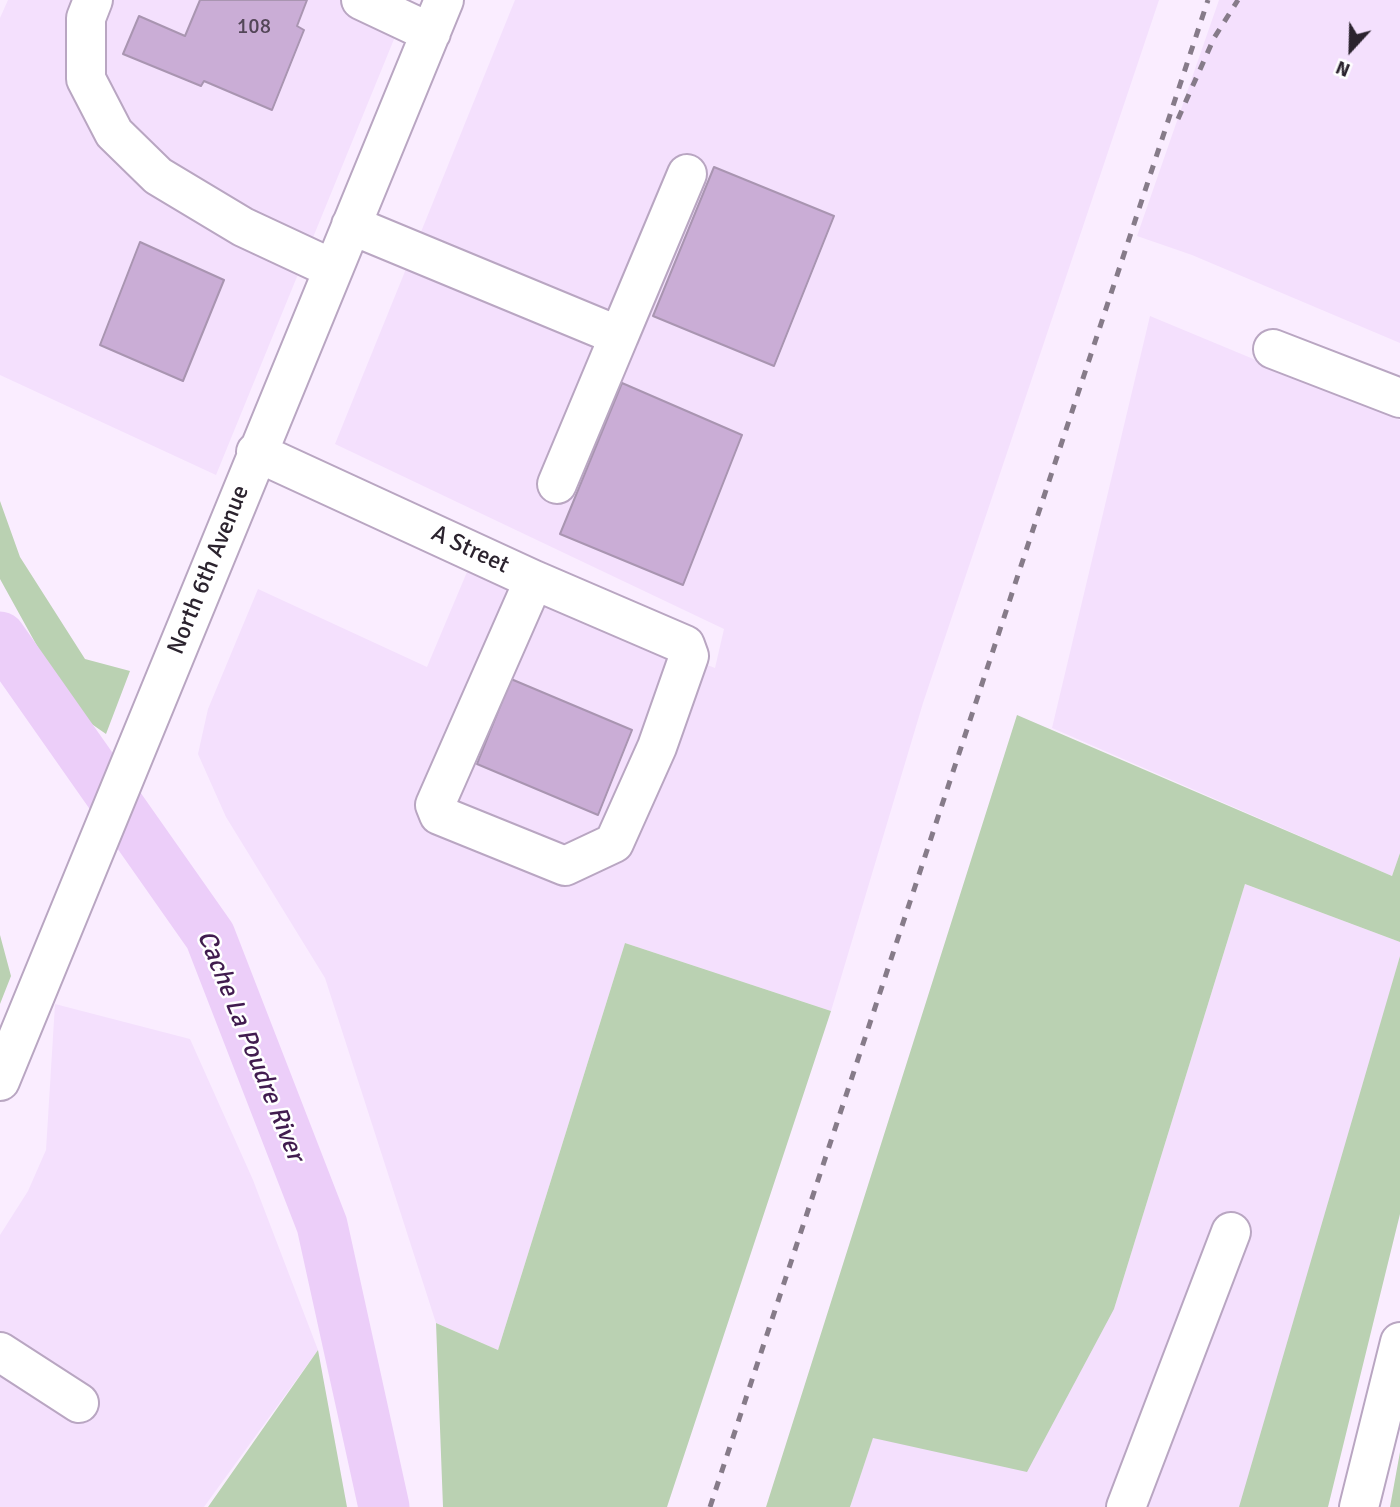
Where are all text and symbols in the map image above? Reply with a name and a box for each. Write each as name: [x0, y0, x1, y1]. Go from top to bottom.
house number: 108: [237, 14, 271, 40]
north arrow: [1316, 14, 1386, 84]
text: N: [1333, 55, 1354, 82]
street label: North 6th Avenue: [162, 481, 256, 659]
street label: A Street: [427, 520, 513, 580]
water label: Cache La Poudre River: [189, 926, 311, 1166]

